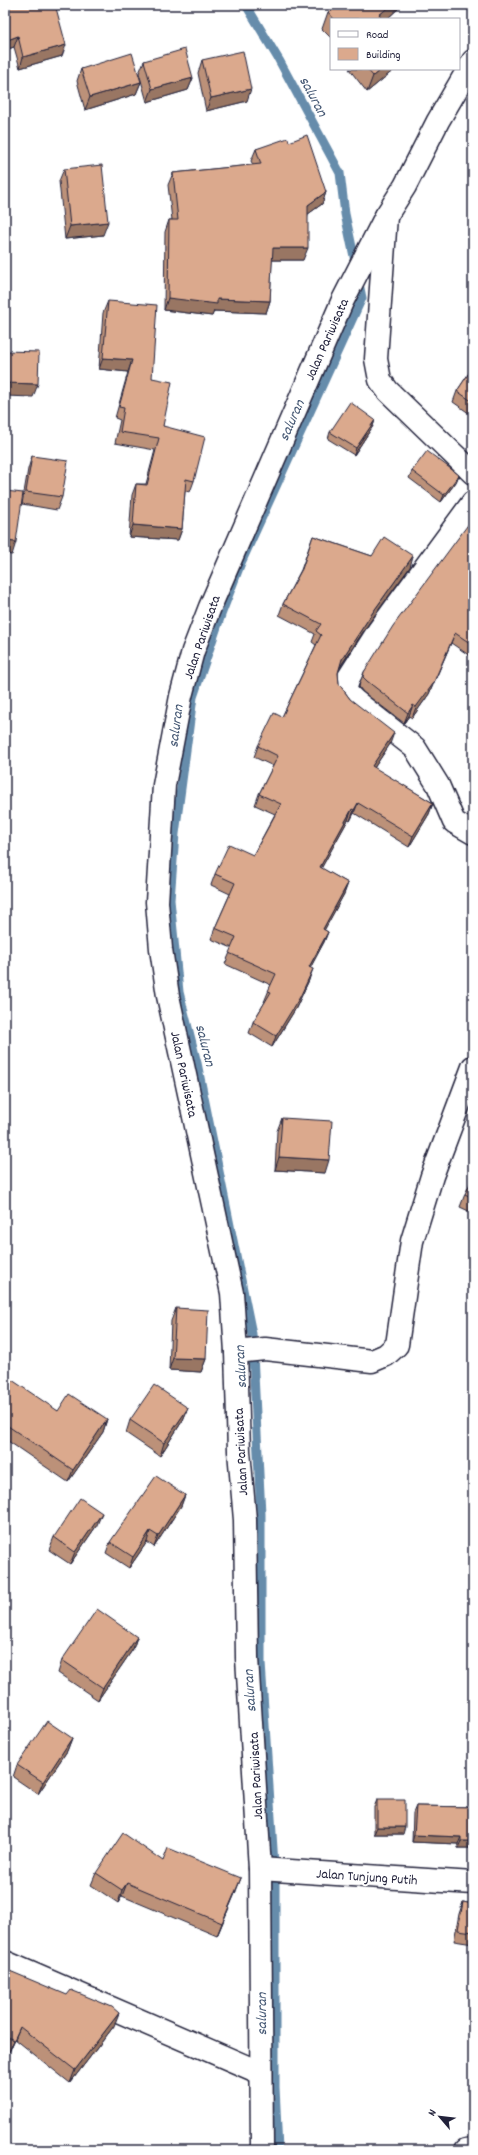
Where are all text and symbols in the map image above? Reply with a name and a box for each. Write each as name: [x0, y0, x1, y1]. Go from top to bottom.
legend: [330, 18, 460, 70]
text: Road: [366, 27, 388, 44]
text: Building: [366, 47, 401, 64]
water label: saluran: [292, 73, 333, 122]
street label: Jalan Pariwisata: [301, 295, 355, 384]
water label: saluran: [274, 396, 312, 445]
street label: Jalan Pariwisata: [179, 593, 227, 682]
water label: saluran: [163, 703, 191, 749]
water label: saluran: [188, 1022, 220, 1070]
street label: Jalan Pariwisata: [164, 1029, 202, 1120]
water label: saluran: [230, 1344, 254, 1389]
street label: Jalan Pariwisata: [230, 1407, 254, 1496]
water label: saluran: [238, 1668, 263, 1713]
street label: Jalan Pariwisata: [245, 1731, 269, 1820]
street label: Jalan Tunjung Putih: [316, 1864, 418, 1892]
water label: saluran: [252, 1991, 274, 2035]
north arrow: [420, 2097, 460, 2137]
text: N: [425, 2107, 442, 2119]

